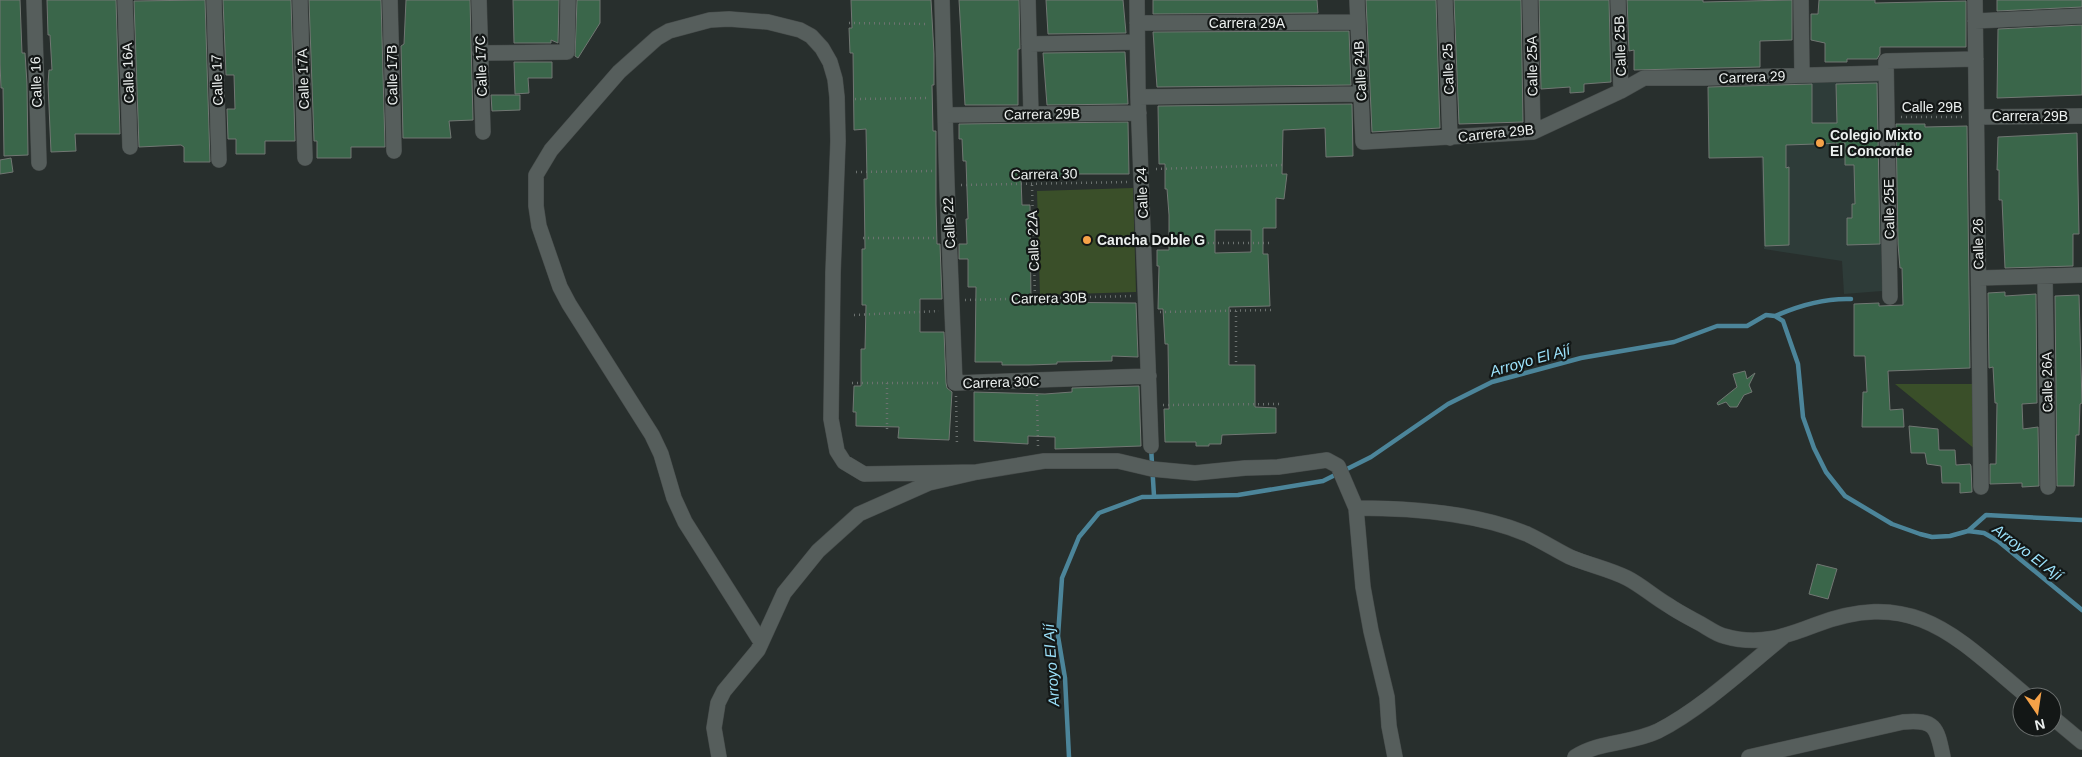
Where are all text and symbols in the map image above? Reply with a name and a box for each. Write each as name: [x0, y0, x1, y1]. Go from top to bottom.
street label: Carrera 29A: [1209, 15, 1286, 31]
street label: Calle 25B: [1611, 15, 1629, 77]
street label: Calle 17C: [472, 35, 490, 97]
street label: Calle 25A: [1523, 35, 1541, 96]
street label: Calle 24B: [1350, 40, 1370, 102]
street label: Calle 16A: [119, 42, 137, 104]
street label: Calle 25: [1439, 43, 1457, 95]
street label: Calle 17B: [383, 45, 401, 105]
street label: Calle 17A: [294, 48, 312, 110]
street label: Calle 17: [208, 54, 226, 106]
street label: Calle 16: [27, 56, 45, 108]
street label: Carrera 29: [1718, 68, 1786, 86]
street label: Calle 29B: [1902, 99, 1962, 115]
street label: Carrera 29B: [1004, 105, 1080, 123]
street label: Carrera 29B: [1992, 108, 2068, 124]
street label: Carrera 29B: [1457, 121, 1535, 145]
place label: Colegio Mixto El Concorde: [1830, 127, 1922, 159]
marker: Colegio Mixto El Concorde: [1814, 137, 1826, 149]
street label: Carrera 30: [1010, 165, 1078, 183]
street label: Calle 24: [1133, 167, 1151, 219]
street label: Calle 25E: [1880, 179, 1898, 239]
street label: Calle 22: [940, 197, 958, 249]
street label: Calle 22A: [1024, 210, 1042, 272]
street label: Calle 26: [1970, 218, 1986, 270]
place label: Cancha Doble G: [1097, 232, 1205, 248]
marker: Cancha Doble G: [1081, 234, 1093, 246]
street label: Carrera 30B: [1011, 289, 1087, 307]
water label: Arroyo El Ají: [1487, 340, 1574, 380]
street label: Calle 26A: [2038, 351, 2056, 412]
street label: Carrera 30C: [962, 373, 1040, 391]
water label: Arroyo El Ají: [1989, 520, 2068, 585]
water label: Arroyo El Ají: [1040, 621, 1062, 708]
north arrow: [2012, 687, 2062, 737]
text: N: [2033, 716, 2047, 734]

